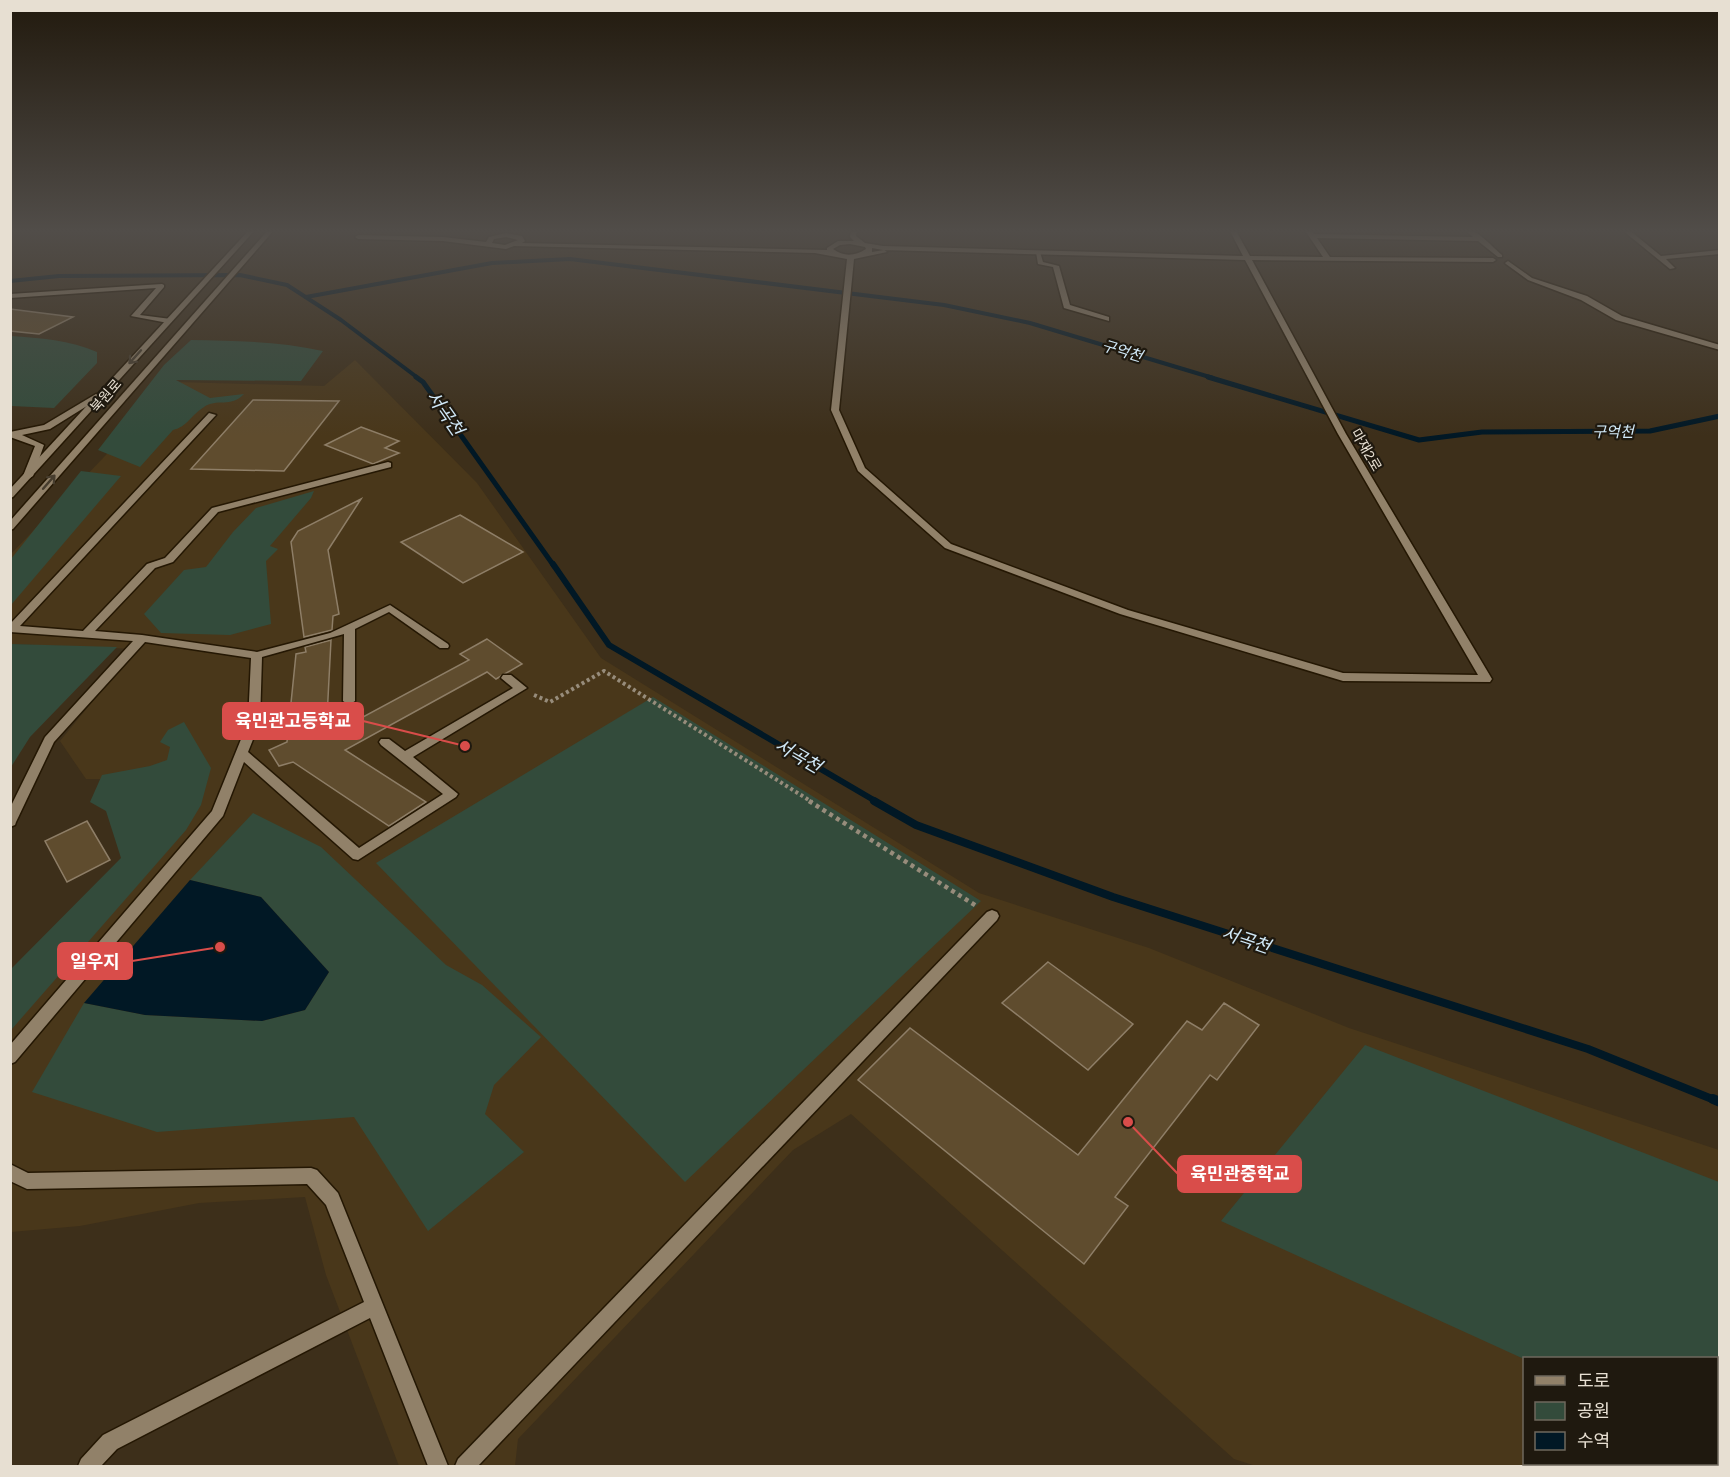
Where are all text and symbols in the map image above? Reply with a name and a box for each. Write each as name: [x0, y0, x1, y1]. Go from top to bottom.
water label: 구억천: [1100, 336, 1147, 366]
one-way arrow: [128, 349, 142, 364]
street label: 북원로: [87, 376, 125, 416]
water label: 서곡천: [422, 386, 470, 442]
water label: 구억천: [1592, 423, 1636, 441]
street label: 마재2로: [1347, 426, 1385, 474]
one-way arrow: [42, 475, 56, 490]
callout: 육민관고등학교: [223, 703, 363, 739]
text: 육민관고등학교: [235, 710, 351, 732]
water label: 서곡천: [771, 734, 827, 779]
water label: 서곡천: [1219, 922, 1275, 959]
callout: 일우지: [58, 943, 132, 979]
text: 일우지: [70, 951, 120, 973]
callout: 육민관중학교: [1178, 1156, 1301, 1192]
text: 육민관중학교: [1190, 1163, 1290, 1185]
legend: [1523, 1357, 1718, 1465]
text: 도로: [1577, 1370, 1610, 1392]
text: 공원: [1577, 1400, 1610, 1422]
text: 수역: [1577, 1430, 1610, 1452]

